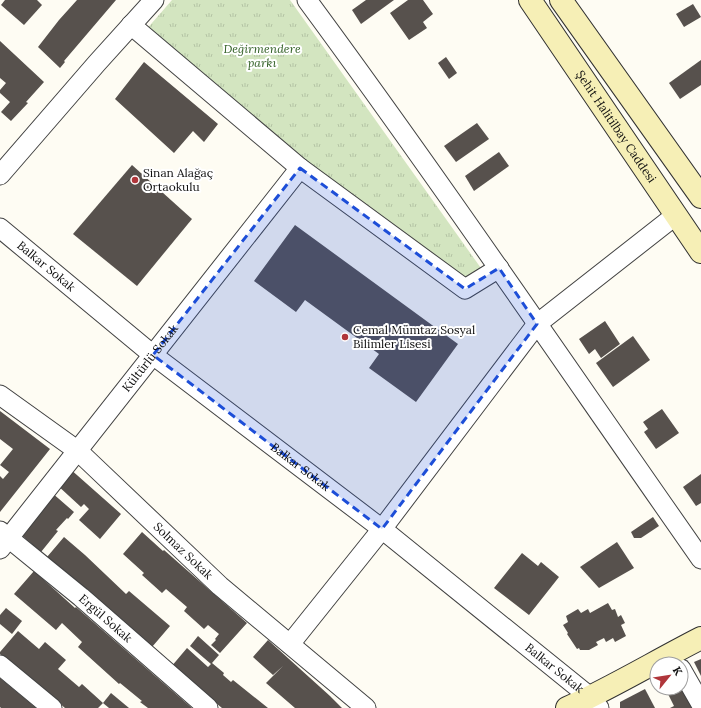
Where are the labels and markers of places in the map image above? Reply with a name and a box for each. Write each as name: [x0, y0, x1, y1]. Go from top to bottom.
place label: Sinan Alağaç Ortaokulu: [143, 165, 213, 194]
marker: Sinan Alağaç Ortaokulu: [130, 175, 140, 185]
place label: Cemal Mümtaz Sosyal Bilimler Lisesi: [353, 322, 475, 351]
marker: Cemal Mümtaz Sosyal Bilimler Lisesi: [340, 332, 350, 342]

